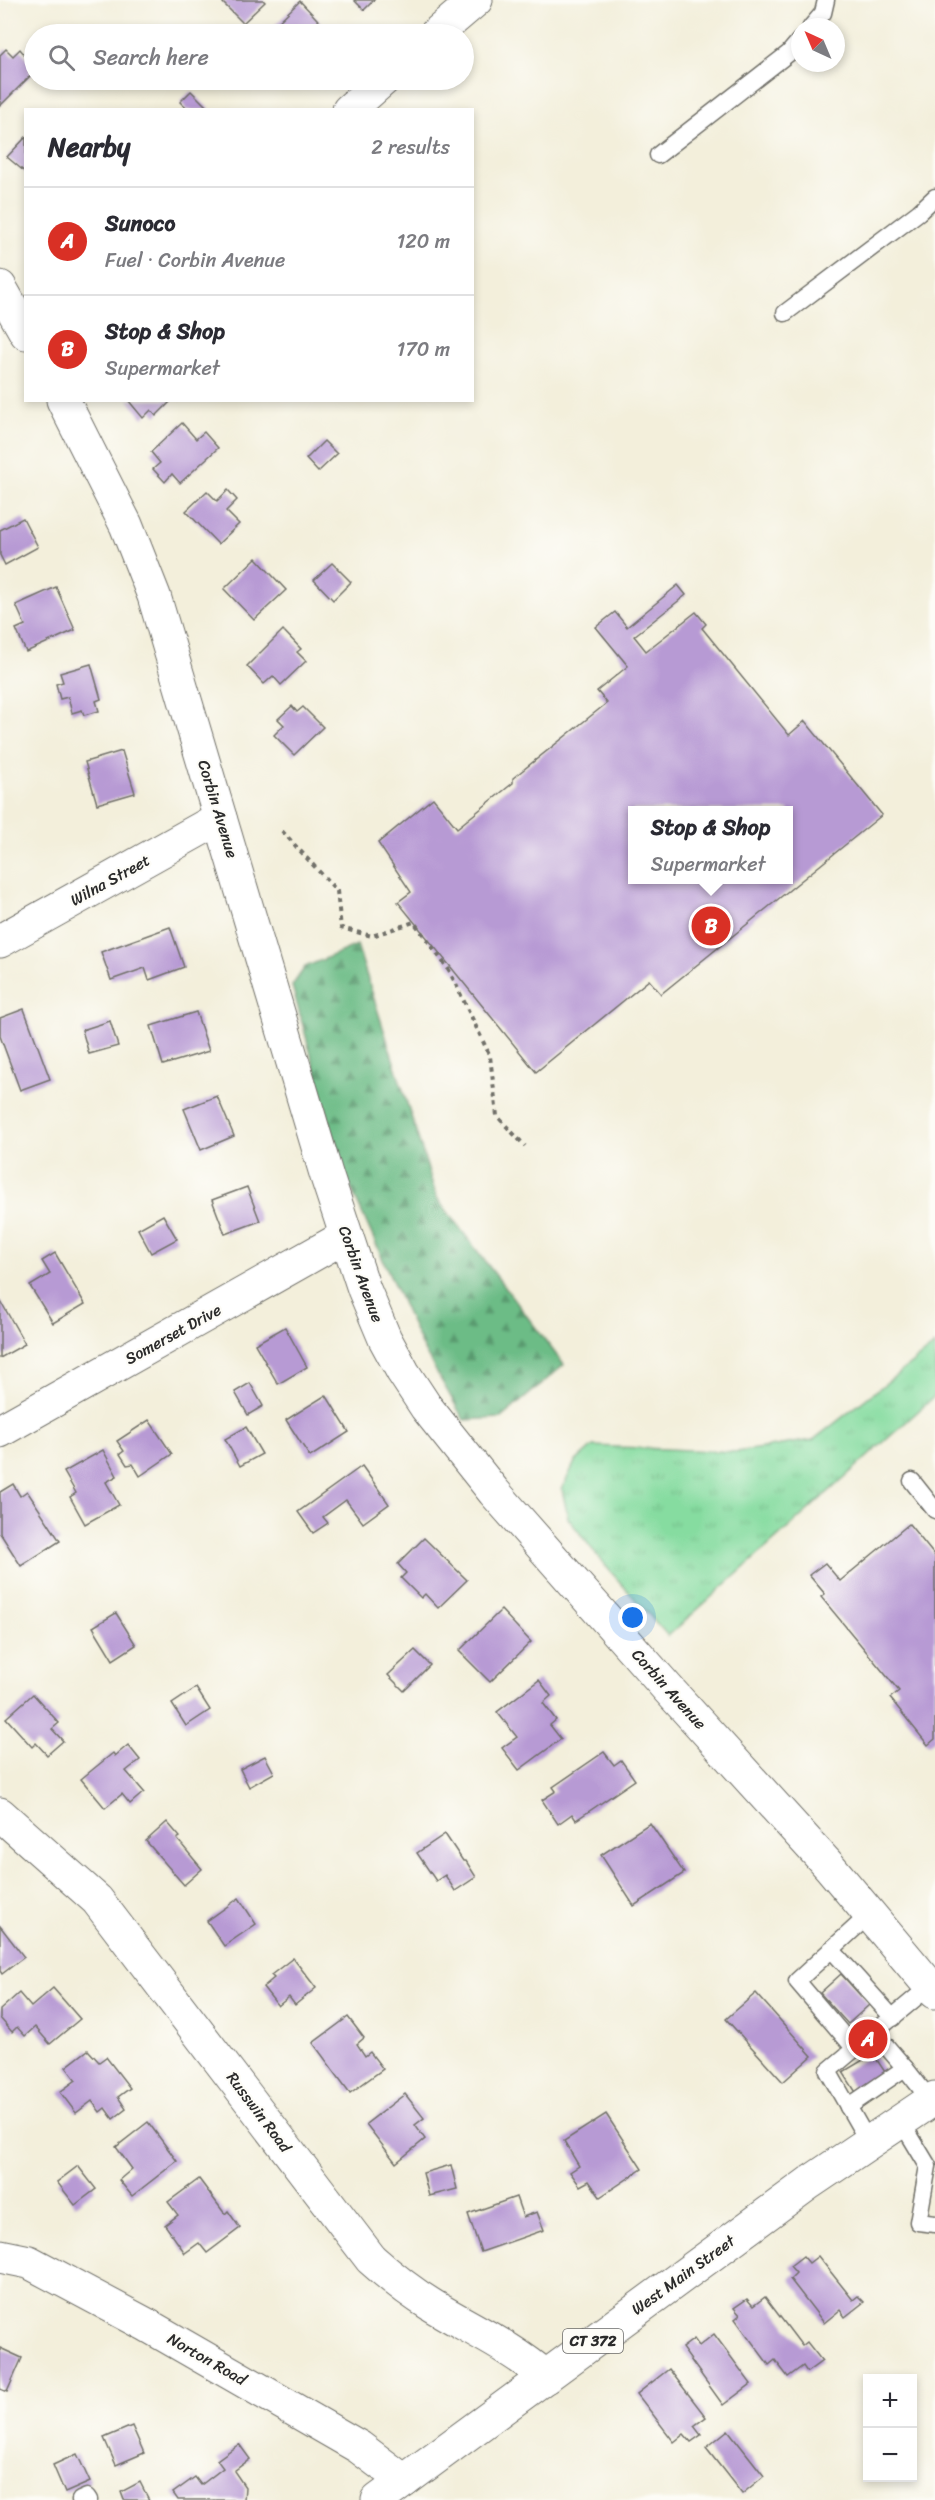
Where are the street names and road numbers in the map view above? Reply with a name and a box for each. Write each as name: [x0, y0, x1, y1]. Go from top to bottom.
street label: Corbin Avenue: [189, 756, 247, 862]
street label: Wilna Street: [64, 846, 156, 914]
street label: Corbin Avenue: [330, 1221, 392, 1327]
street label: Somerset Drive: [119, 1295, 227, 1373]
street label: Corbin Avenue: [624, 1642, 714, 1736]
street label: Russwin Road: [219, 2065, 300, 2160]
street label: West Main Street: [625, 2227, 742, 2323]
street label: Norton Road: [162, 2324, 254, 2394]
road number: CT 372: [563, 2329, 623, 2353]

